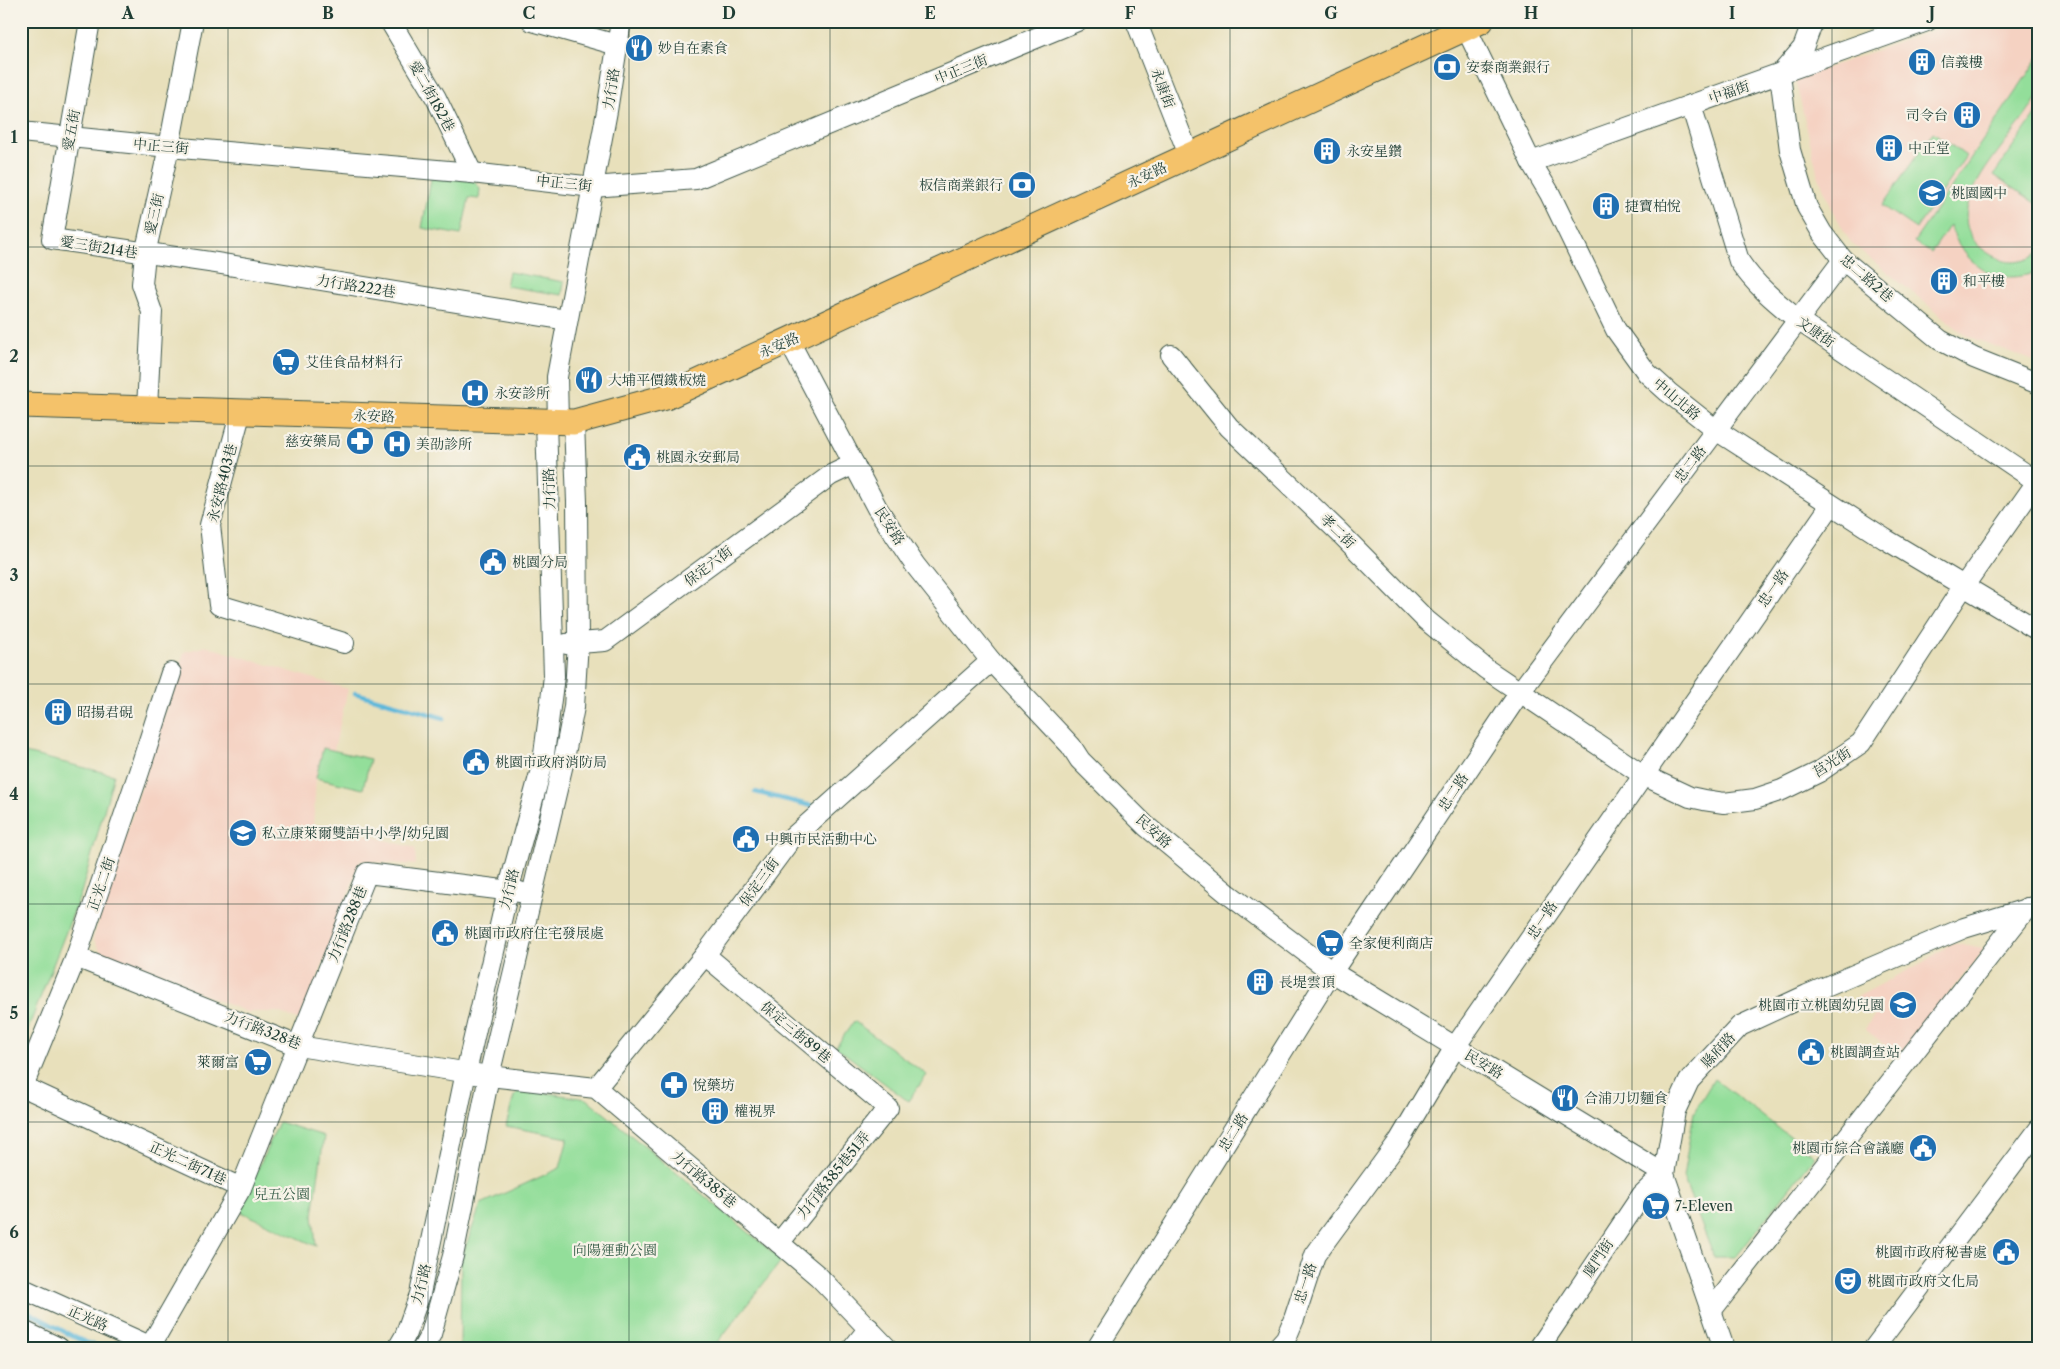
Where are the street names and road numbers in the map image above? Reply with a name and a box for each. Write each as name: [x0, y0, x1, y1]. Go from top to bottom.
street label: 中正三街: [932, 50, 990, 88]
street label: 愛二街182巷: [405, 57, 459, 135]
street label: 永康街: [1147, 65, 1179, 111]
street label: 力行路: [599, 67, 623, 111]
street label: 中福街: [1706, 77, 1752, 107]
street label: 愛五街: [58, 108, 84, 152]
street label: 中正三街: [132, 135, 190, 157]
street label: 永安路: [1124, 158, 1170, 192]
street label: 中正三街: [535, 171, 593, 195]
street label: 愛三街: [141, 192, 167, 236]
street label: 愛三街214巷: [59, 232, 139, 262]
street label: 忠二路2巷: [1837, 250, 1897, 306]
street label: 力行路222巷: [315, 271, 397, 301]
street label: 文康街: [1794, 313, 1838, 351]
street label: 永安路: [756, 328, 802, 362]
street label: 中山北路: [1650, 374, 1704, 424]
street label: 永安路: [353, 406, 395, 426]
street label: 永安路403巷: [204, 442, 240, 524]
street label: 忠二路: [1670, 442, 1710, 486]
street label: 力行路: [539, 468, 559, 510]
street label: 民安路: [871, 503, 909, 549]
street label: 孝二街: [1317, 510, 1359, 552]
street label: 保定六街: [680, 542, 736, 590]
street label: 忠一路: [1754, 566, 1792, 610]
street label: 莒光街: [1809, 743, 1855, 781]
street label: 忠二路: [1434, 770, 1472, 814]
street label: 民安路: [1132, 810, 1176, 852]
street label: 保定三街: [735, 854, 783, 910]
street label: 正光二街: [83, 855, 119, 913]
street label: 力行路: [495, 866, 523, 912]
street label: 力行路288巷: [324, 883, 370, 965]
street label: 忠一路: [1523, 898, 1561, 942]
street label: 保定三街89巷: [757, 997, 835, 1067]
street label: 力行路328巷: [222, 1007, 304, 1053]
street label: 縣府路: [1697, 1029, 1739, 1071]
street label: 民安路: [1461, 1045, 1507, 1083]
street label: 忠二路: [1214, 1109, 1252, 1155]
street label: 力行路385巷51弄: [792, 1128, 874, 1222]
street label: 正光二街71巷: [147, 1137, 229, 1189]
street label: 力行路385巷: [668, 1147, 740, 1211]
street label: 廈門街: [1579, 1236, 1617, 1280]
street label: 忠一路: [1290, 1260, 1320, 1306]
street label: 力行路: [407, 1261, 435, 1307]
street label: 正光路: [65, 1301, 111, 1335]

